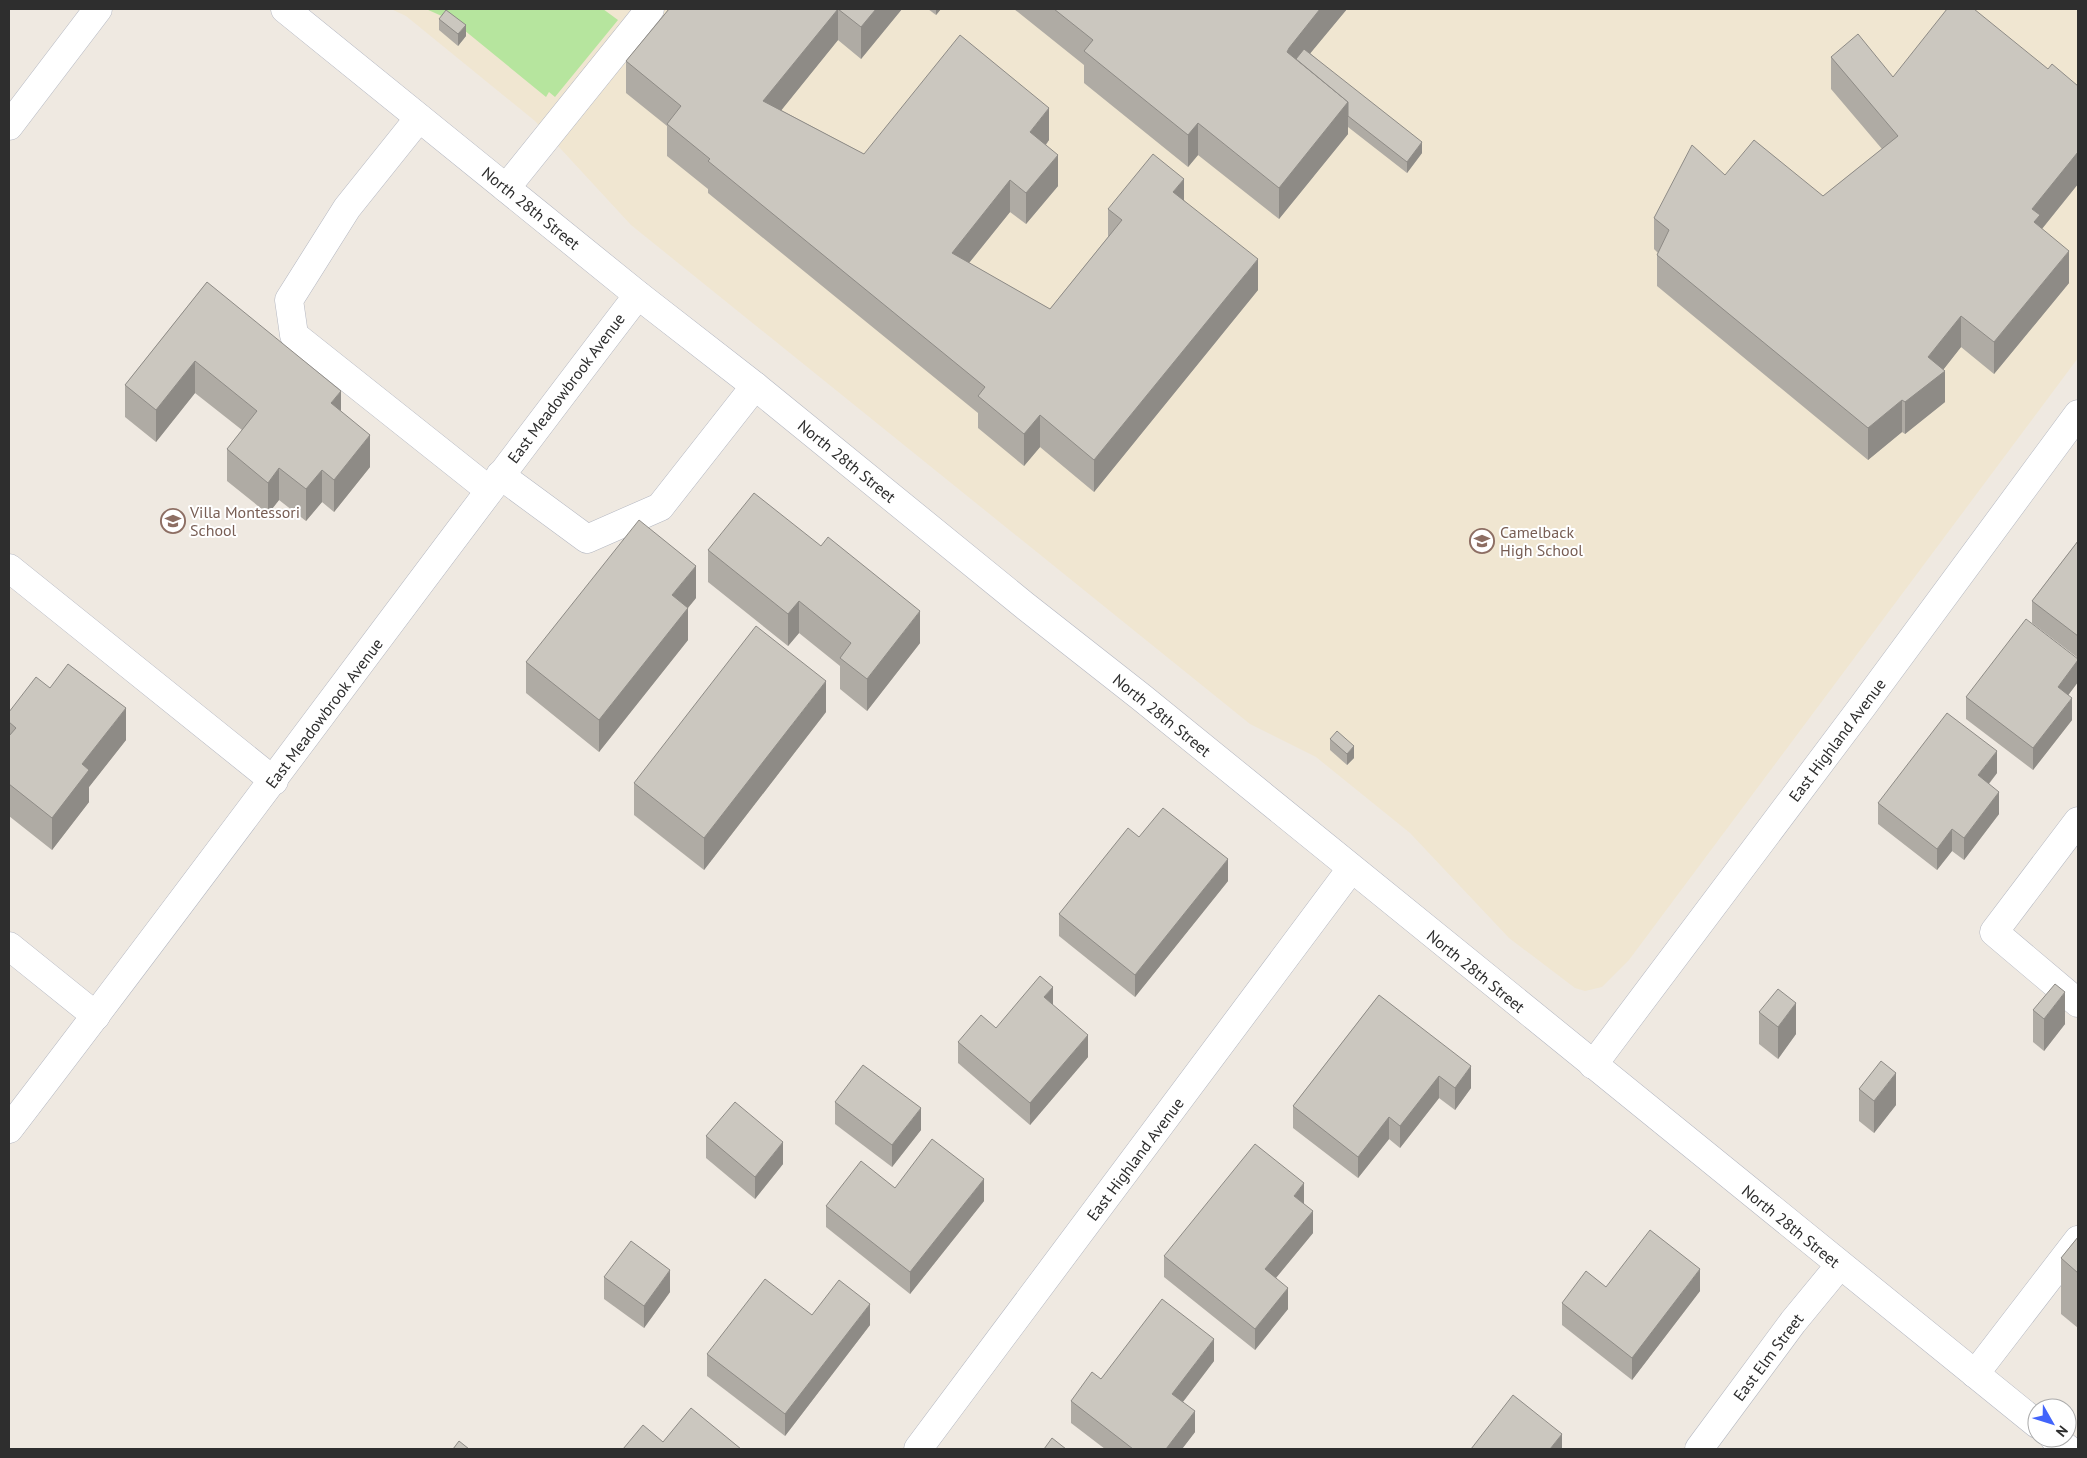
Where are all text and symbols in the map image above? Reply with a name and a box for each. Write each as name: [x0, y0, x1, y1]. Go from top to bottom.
street label: North 28th Street: [478, 162, 585, 254]
street label: East Meadowbrook Avenue: [503, 309, 629, 467]
street label: North 28th Street: [794, 415, 901, 507]
place label: Villa Montessori School: [189, 502, 300, 540]
school or university icon: Villa Montessori School: [160, 508, 186, 534]
place label: Camelback High School: [1500, 522, 1583, 560]
school or university icon: Camelback High School: [1469, 528, 1495, 554]
street label: East Meadowbrook Avenue: [261, 634, 387, 792]
street label: North 28th Street: [1109, 669, 1216, 761]
street label: East Highland Avenue: [1784, 674, 1890, 806]
street label: North 28th Street: [1423, 925, 1530, 1017]
street label: East Highland Avenue: [1082, 1093, 1188, 1225]
street label: North 28th Street: [1738, 1180, 1845, 1272]
street label: East Elm Street: [1729, 1309, 1808, 1405]
north arrow: [2027, 1398, 2077, 1448]
text: N: [2052, 1422, 2072, 1440]

